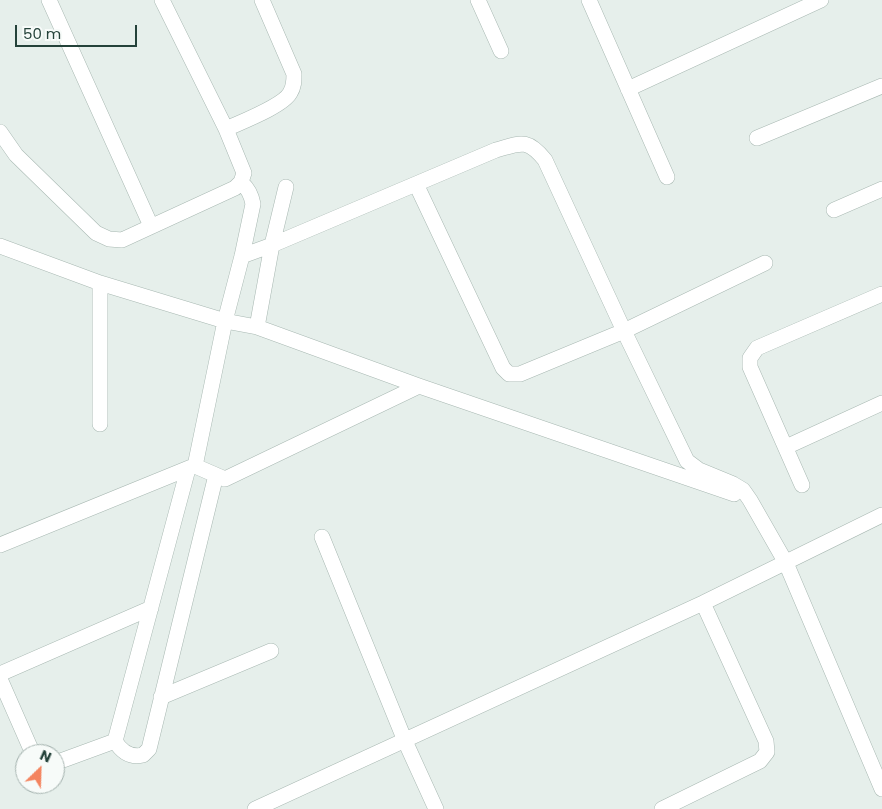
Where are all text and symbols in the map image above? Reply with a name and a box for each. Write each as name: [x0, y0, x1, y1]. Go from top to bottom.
scale bar: [18, 15, 140, 47]
text: 50 m: [23, 23, 61, 44]
north arrow: [15, 744, 65, 794]
text: N: [37, 745, 55, 767]

